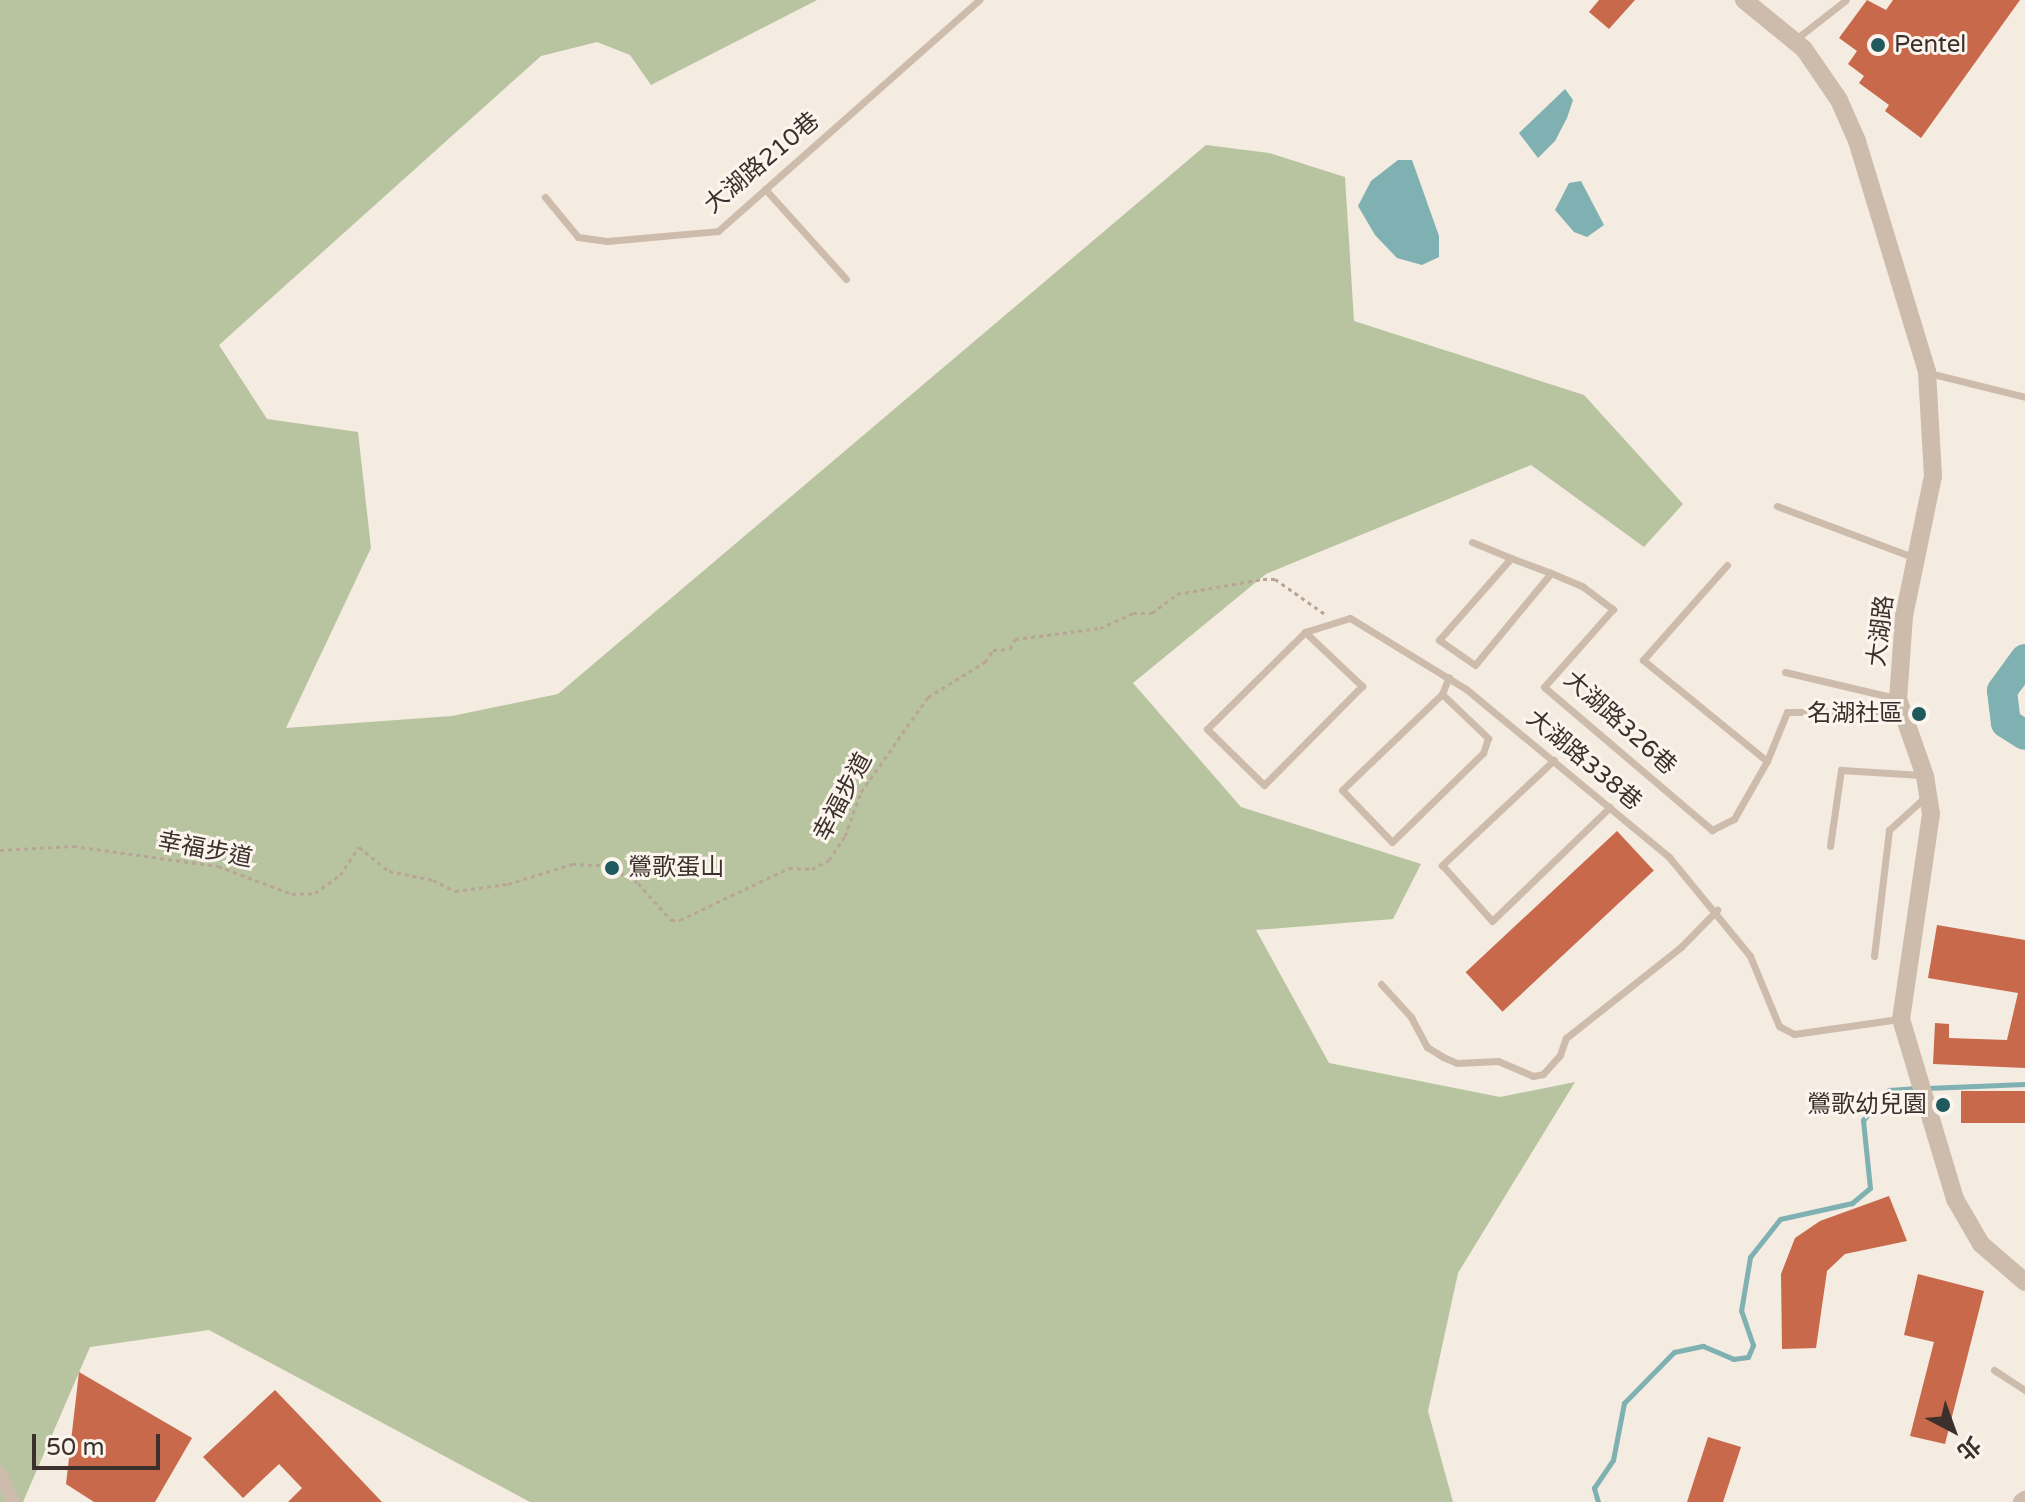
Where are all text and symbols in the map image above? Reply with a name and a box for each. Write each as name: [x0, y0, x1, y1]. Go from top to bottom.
place label: Pentel: [1894, 31, 1966, 59]
marker: Pentel: [1869, 36, 1887, 54]
street label: 大湖路210巷: [699, 107, 825, 219]
street label: 大湖路: [1862, 594, 1900, 668]
street label: 大湖路326巷: [1558, 665, 1682, 781]
place label: 名湖社區: [1807, 700, 1903, 728]
street label: 大湖路338巷: [1521, 704, 1647, 816]
marker: 名湖社區: [1910, 705, 1928, 723]
street label: 幸福步道: [808, 748, 878, 846]
street label: 幸福步道: [155, 827, 255, 873]
place label: 鶯歌蛋山: [628, 854, 724, 882]
marker: 鶯歌蛋山: [603, 859, 621, 877]
place label: 鶯歌幼兒園: [1807, 1091, 1927, 1119]
marker: 鶯歌幼兒園: [1934, 1096, 1952, 1114]
north arrow: [1913, 1390, 1993, 1470]
scale bar: [36, 1418, 164, 1468]
text: 北: [1952, 1431, 1986, 1465]
text: 50 m: [46, 1433, 104, 1462]

